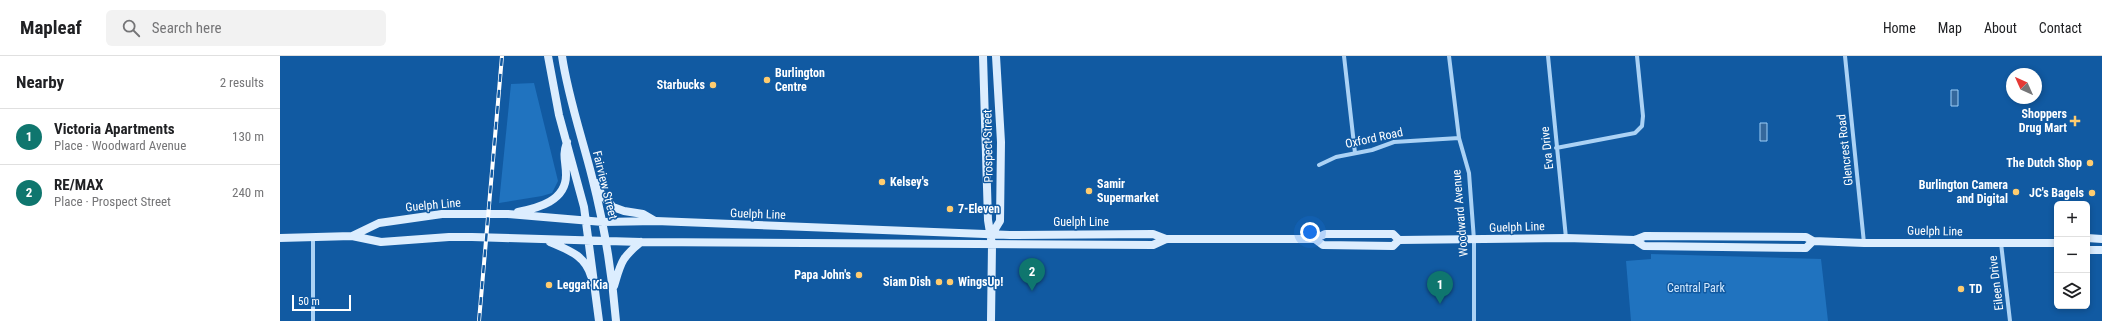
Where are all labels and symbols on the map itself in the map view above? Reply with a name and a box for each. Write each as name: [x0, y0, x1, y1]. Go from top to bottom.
place label: Burlington Centre: [775, 66, 825, 94]
north arrow: [2006, 68, 2042, 104]
marker: Burlington Centre: [762, 75, 772, 85]
place label: Starbucks: [657, 78, 706, 92]
marker: Starbucks: [708, 80, 718, 90]
place label: Shoppers Drug Mart: [2019, 107, 2068, 135]
street label: Prospect Street: [980, 109, 996, 183]
street label: Glencrest Road: [1834, 113, 1856, 186]
marker: Shoppers Drug Mart: [2070, 116, 2080, 126]
street label: Oxford Road: [1344, 125, 1404, 151]
street label: Eva Drive: [1538, 125, 1556, 170]
street label: Fairview Street: [590, 149, 620, 221]
place label: The Dutch Shop: [2006, 156, 2082, 170]
marker: The Dutch Shop: [2085, 158, 2095, 168]
street label: Woodward Avenue: [1449, 169, 1471, 257]
place label: Kelsey's: [890, 175, 929, 189]
marker: Kelsey's: [877, 177, 887, 187]
place label: Samir Supermarket: [1097, 177, 1159, 205]
place label: Burlington Camera and Digital: [1919, 178, 2008, 206]
marker: Samir Supermarket: [1084, 186, 1094, 196]
place label: JC's Bagels: [2029, 186, 2085, 200]
marker: Burlington Camera and Digital: [2011, 187, 2021, 197]
marker: JC's Bagels: [2087, 188, 2097, 198]
street label: Guelph Line: [405, 196, 462, 214]
place label: 7-Eleven: [958, 202, 1000, 216]
marker: 7-Eleven: [945, 204, 955, 214]
street label: Guelph Line: [730, 206, 786, 222]
street label: Guelph Line: [1053, 215, 1109, 229]
street label: Guelph Line: [1489, 219, 1545, 235]
your location: [1300, 222, 1320, 242]
street label: Guelph Line: [1907, 224, 1963, 238]
street label: Eileen Drive: [1986, 254, 2006, 311]
pin: 2: [1019, 258, 1045, 291]
place label: Papa John's: [794, 268, 852, 282]
marker: Papa John's: [854, 270, 864, 280]
pin: 1: [1427, 271, 1453, 304]
place label: Siam Dish: [883, 275, 931, 289]
place label: WingsUp!: [958, 275, 1003, 289]
marker: Siam Dish: [934, 277, 944, 287]
marker: WingsUp!: [945, 277, 955, 287]
place label: Leggat Kia: [557, 278, 608, 292]
marker: Leggat Kia: [544, 280, 554, 290]
park label: Central Park: [1667, 281, 1726, 295]
place label: TD: [1969, 282, 1983, 296]
marker: TD: [1956, 284, 1966, 294]
scale bar: [292, 293, 351, 312]

